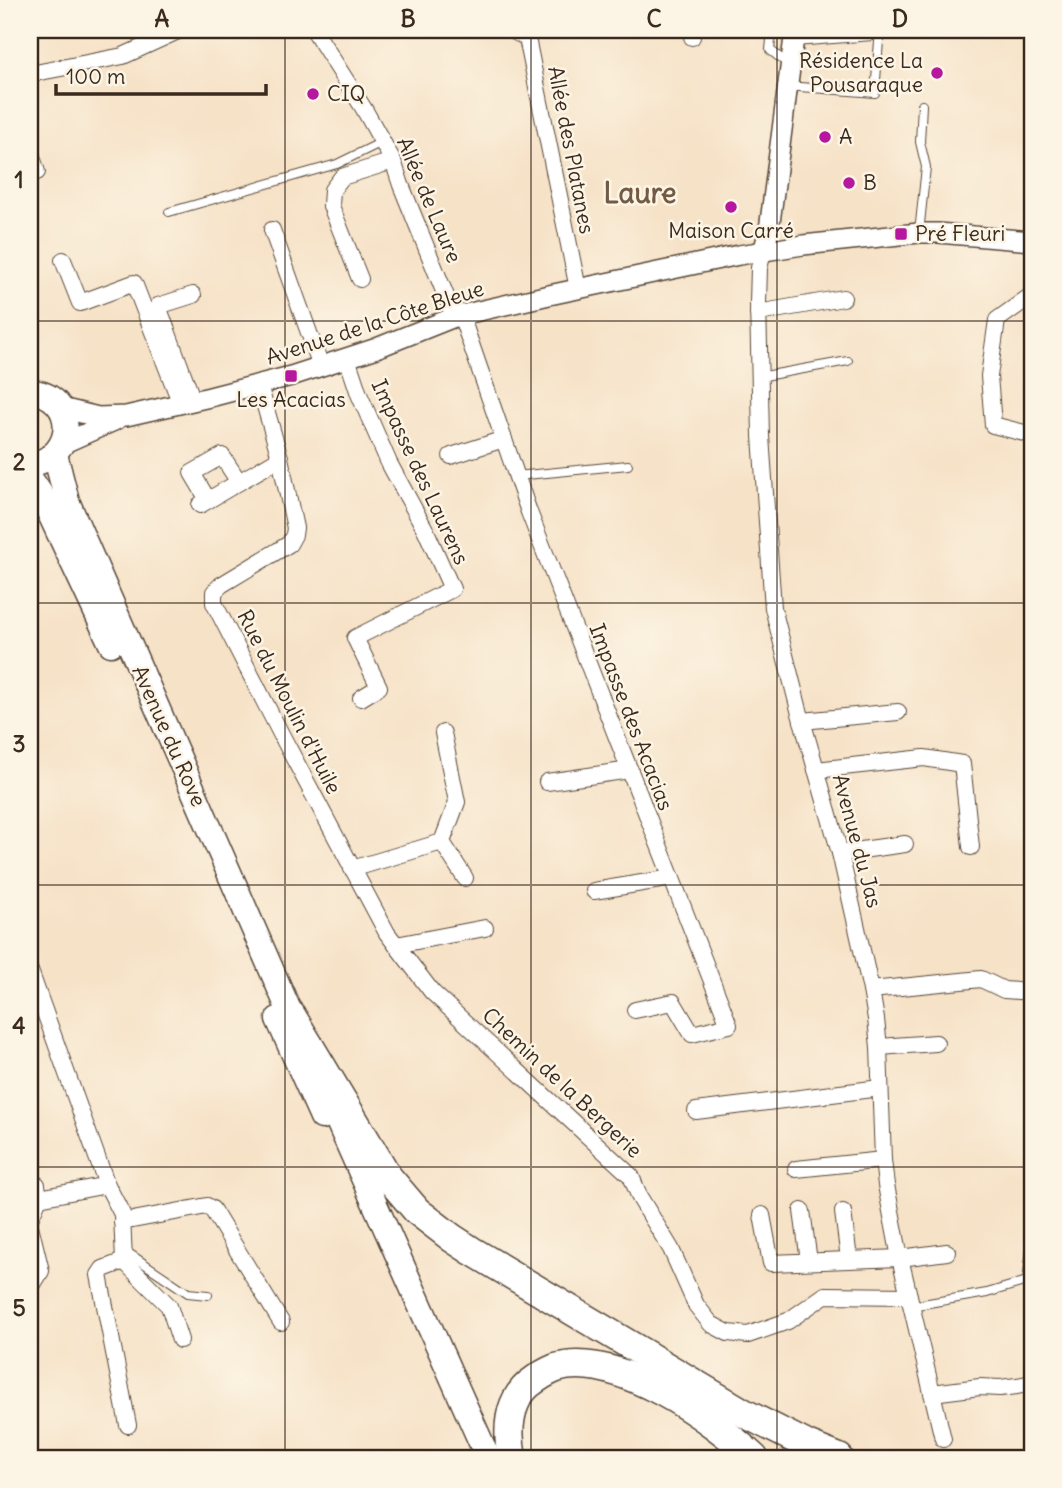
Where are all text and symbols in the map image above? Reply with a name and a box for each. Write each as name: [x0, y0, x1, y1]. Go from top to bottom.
text: A: [155, 4, 170, 33]
text: B: [400, 4, 416, 33]
text: C: [646, 4, 662, 33]
text: D: [892, 4, 908, 33]
place label: Résidence La Pousaraque: [799, 47, 923, 98]
scale bar: [56, 52, 266, 96]
text: 100 m: [66, 63, 125, 90]
street label: Allée des Platanes: [542, 64, 601, 236]
marker: Résidence La Pousaraque: [929, 65, 945, 81]
place label: CIQ: [327, 80, 365, 107]
marker: CIQ: [305, 86, 321, 102]
place label: A: [839, 123, 852, 150]
marker: A: [817, 129, 833, 145]
street label: Allée de Laure: [391, 133, 468, 267]
text: 1: [14, 165, 24, 194]
place label: B: [863, 169, 877, 196]
district label: Laure: [604, 175, 676, 211]
marker: B: [841, 175, 857, 191]
marker: Maison Carré: [723, 199, 739, 215]
place label: Maison Carré: [668, 217, 794, 244]
place label: Pré Fleuri: [915, 220, 1005, 247]
marker: Pré Fleuri: [893, 226, 909, 242]
street label: Avenue de la Côte Bleue: [263, 275, 487, 370]
marker: Les Acacias: [283, 368, 299, 384]
street label: Impasse des Laurens: [366, 375, 475, 569]
place label: Les Acacias: [236, 386, 346, 413]
text: 2: [13, 447, 26, 476]
street label: Rue du Moulin d'Huile: [231, 605, 348, 798]
street label: Impasse des Acacias: [583, 620, 680, 814]
street label: Avenue du Rove: [126, 661, 213, 810]
text: 3: [12, 729, 26, 758]
street label: Avenue du Jas: [827, 771, 888, 911]
street label: Chemin de la Bergerie: [477, 1002, 648, 1164]
text: 4: [12, 1011, 26, 1040]
text: 5: [12, 1293, 26, 1322]

